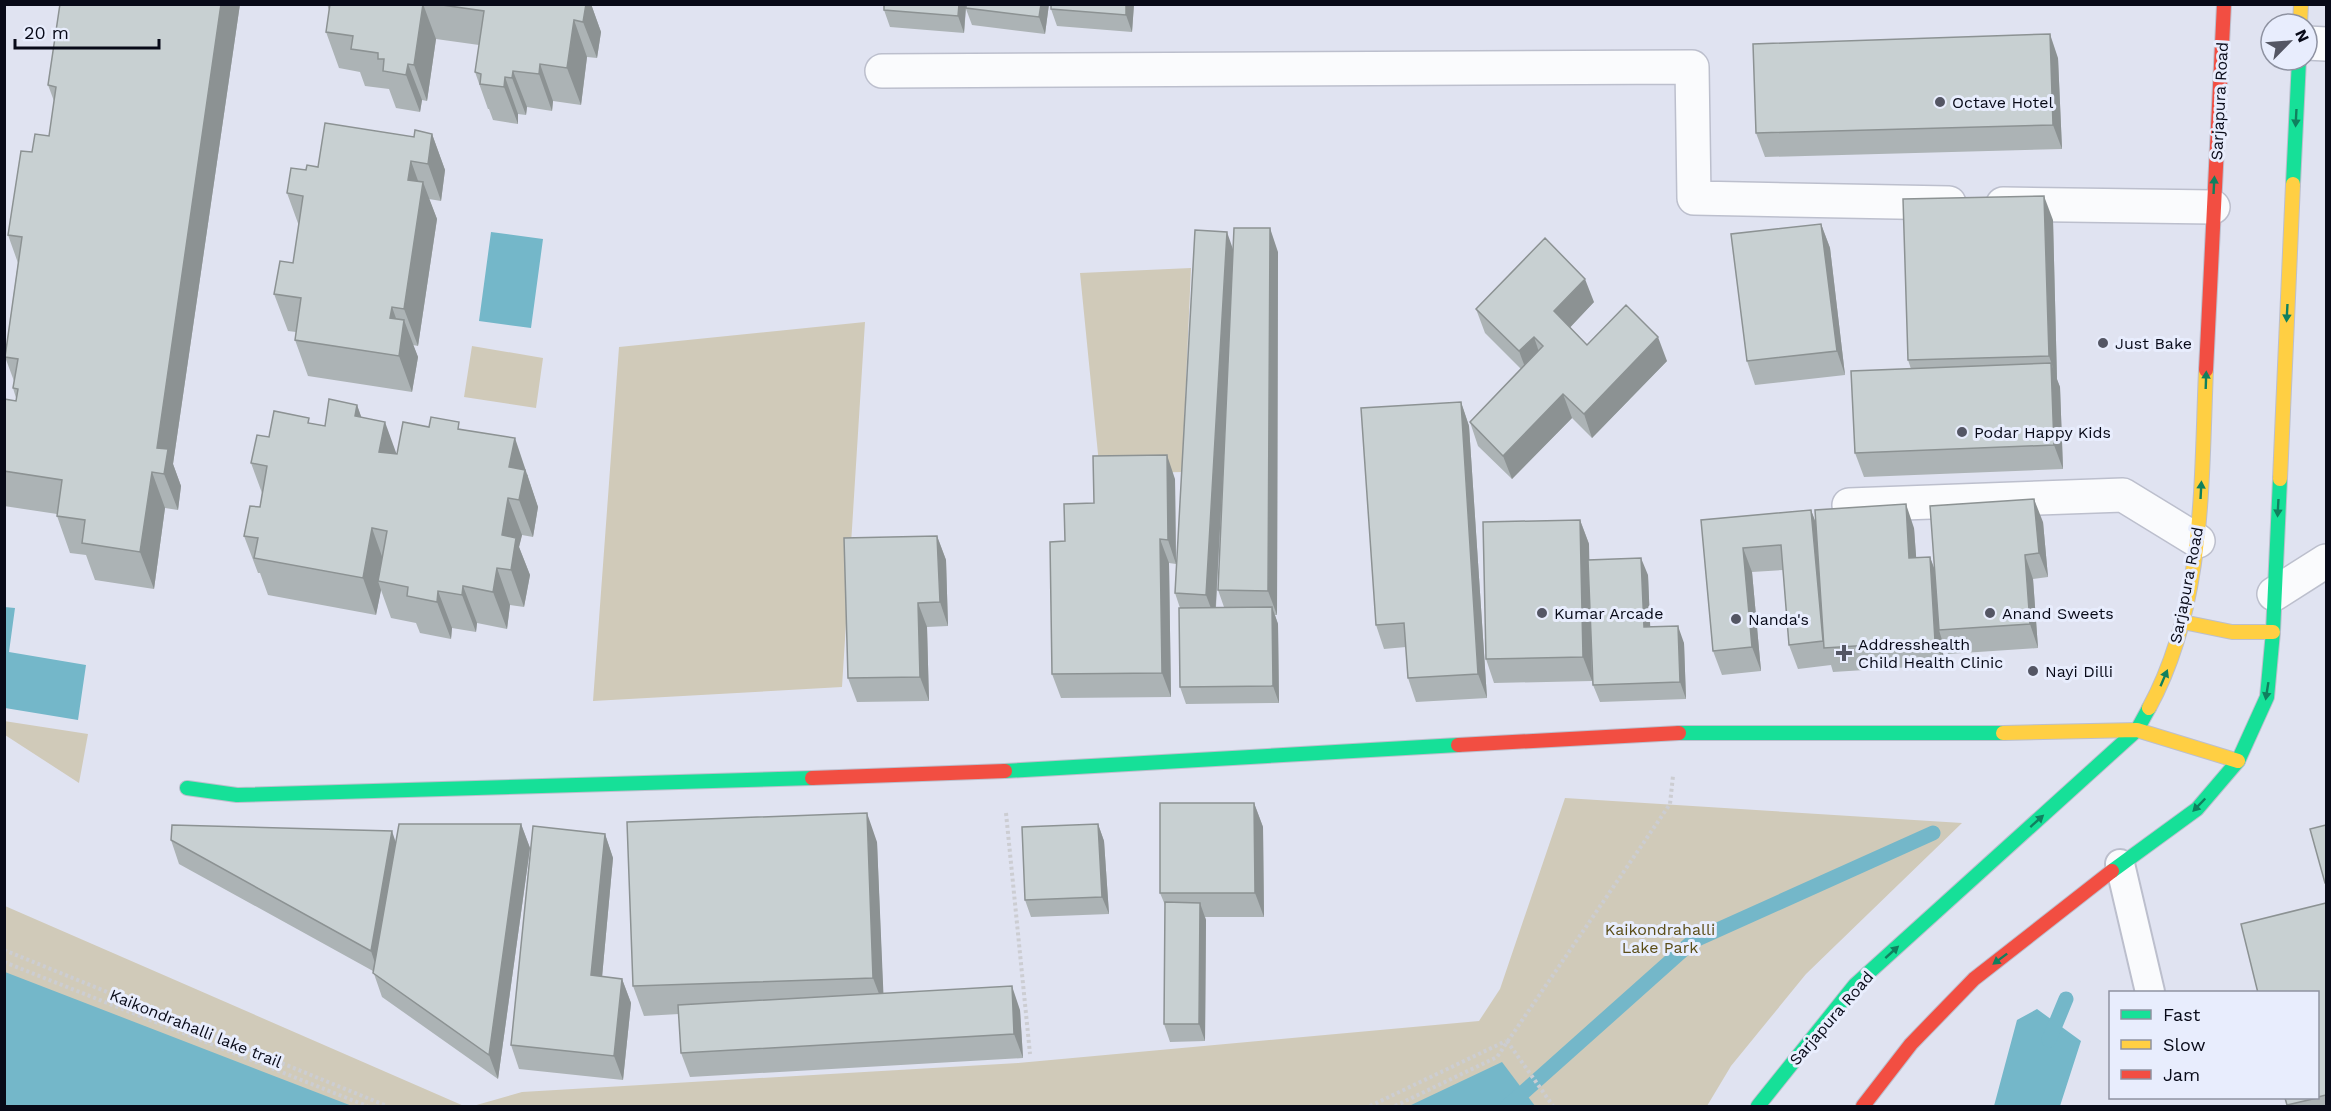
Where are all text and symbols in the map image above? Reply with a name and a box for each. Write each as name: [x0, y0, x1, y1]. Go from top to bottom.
scale bar: [15, 12, 159, 50]
north arrow: [2259, 12, 2319, 72]
text: 20 m: [24, 22, 69, 43]
text: N: [2291, 26, 2313, 45]
street label: Sarjapura Road: [2207, 41, 2232, 161]
place label: Octave Hotel: [1952, 93, 2053, 112]
marker: Octave Hotel: [1933, 95, 1947, 109]
one-way arrow: [2292, 109, 2301, 128]
one-way arrow: [2210, 176, 2219, 195]
one-way arrow: [2282, 304, 2291, 323]
place label: Just Bake: [2115, 334, 2192, 353]
marker: Just Bake: [2096, 336, 2110, 350]
one-way arrow: [2201, 370, 2210, 389]
place label: Podar Happy Kids: [1974, 423, 2111, 442]
marker: Podar Happy Kids: [1955, 425, 1969, 439]
one-way arrow: [2196, 480, 2205, 499]
one-way arrow: [2273, 499, 2282, 518]
street label: Sarjapura Road: [2166, 525, 2207, 645]
place label: Kumar Arcade: [1554, 604, 1663, 623]
place label: Anand Sweets: [2002, 604, 2114, 623]
marker: Kumar Arcade: [1535, 606, 1549, 620]
marker: Anand Sweets: [1983, 606, 1997, 620]
place label: Nanda's: [1748, 610, 1809, 629]
marker: Nanda's: [1729, 612, 1743, 626]
place label: Addresshealth Child Health Clinic: [1858, 635, 2003, 672]
marker: Addresshealth Child Health Clinic: [1835, 644, 1853, 662]
place label: Nayi Dilli: [2045, 662, 2113, 681]
marker: Nayi Dilli: [2026, 664, 2040, 678]
one-way arrow: [2160, 669, 2169, 687]
one-way arrow: [2263, 681, 2272, 700]
one-way arrow: [2193, 797, 2207, 811]
one-way arrow: [2029, 815, 2044, 828]
park label: Kaikondrahalli Lake Park: [1605, 920, 1715, 957]
one-way arrow: [1885, 945, 1900, 959]
one-way arrow: [1993, 953, 2009, 965]
street label: Sarjapura Road: [1785, 967, 1877, 1069]
street label: Kaikondrahalli lake trail: [107, 985, 285, 1072]
legend: [2109, 991, 2319, 1099]
text: Fast: [2163, 1004, 2201, 1025]
text: Slow: [2163, 1034, 2206, 1055]
text: Jam: [2163, 1064, 2200, 1085]

